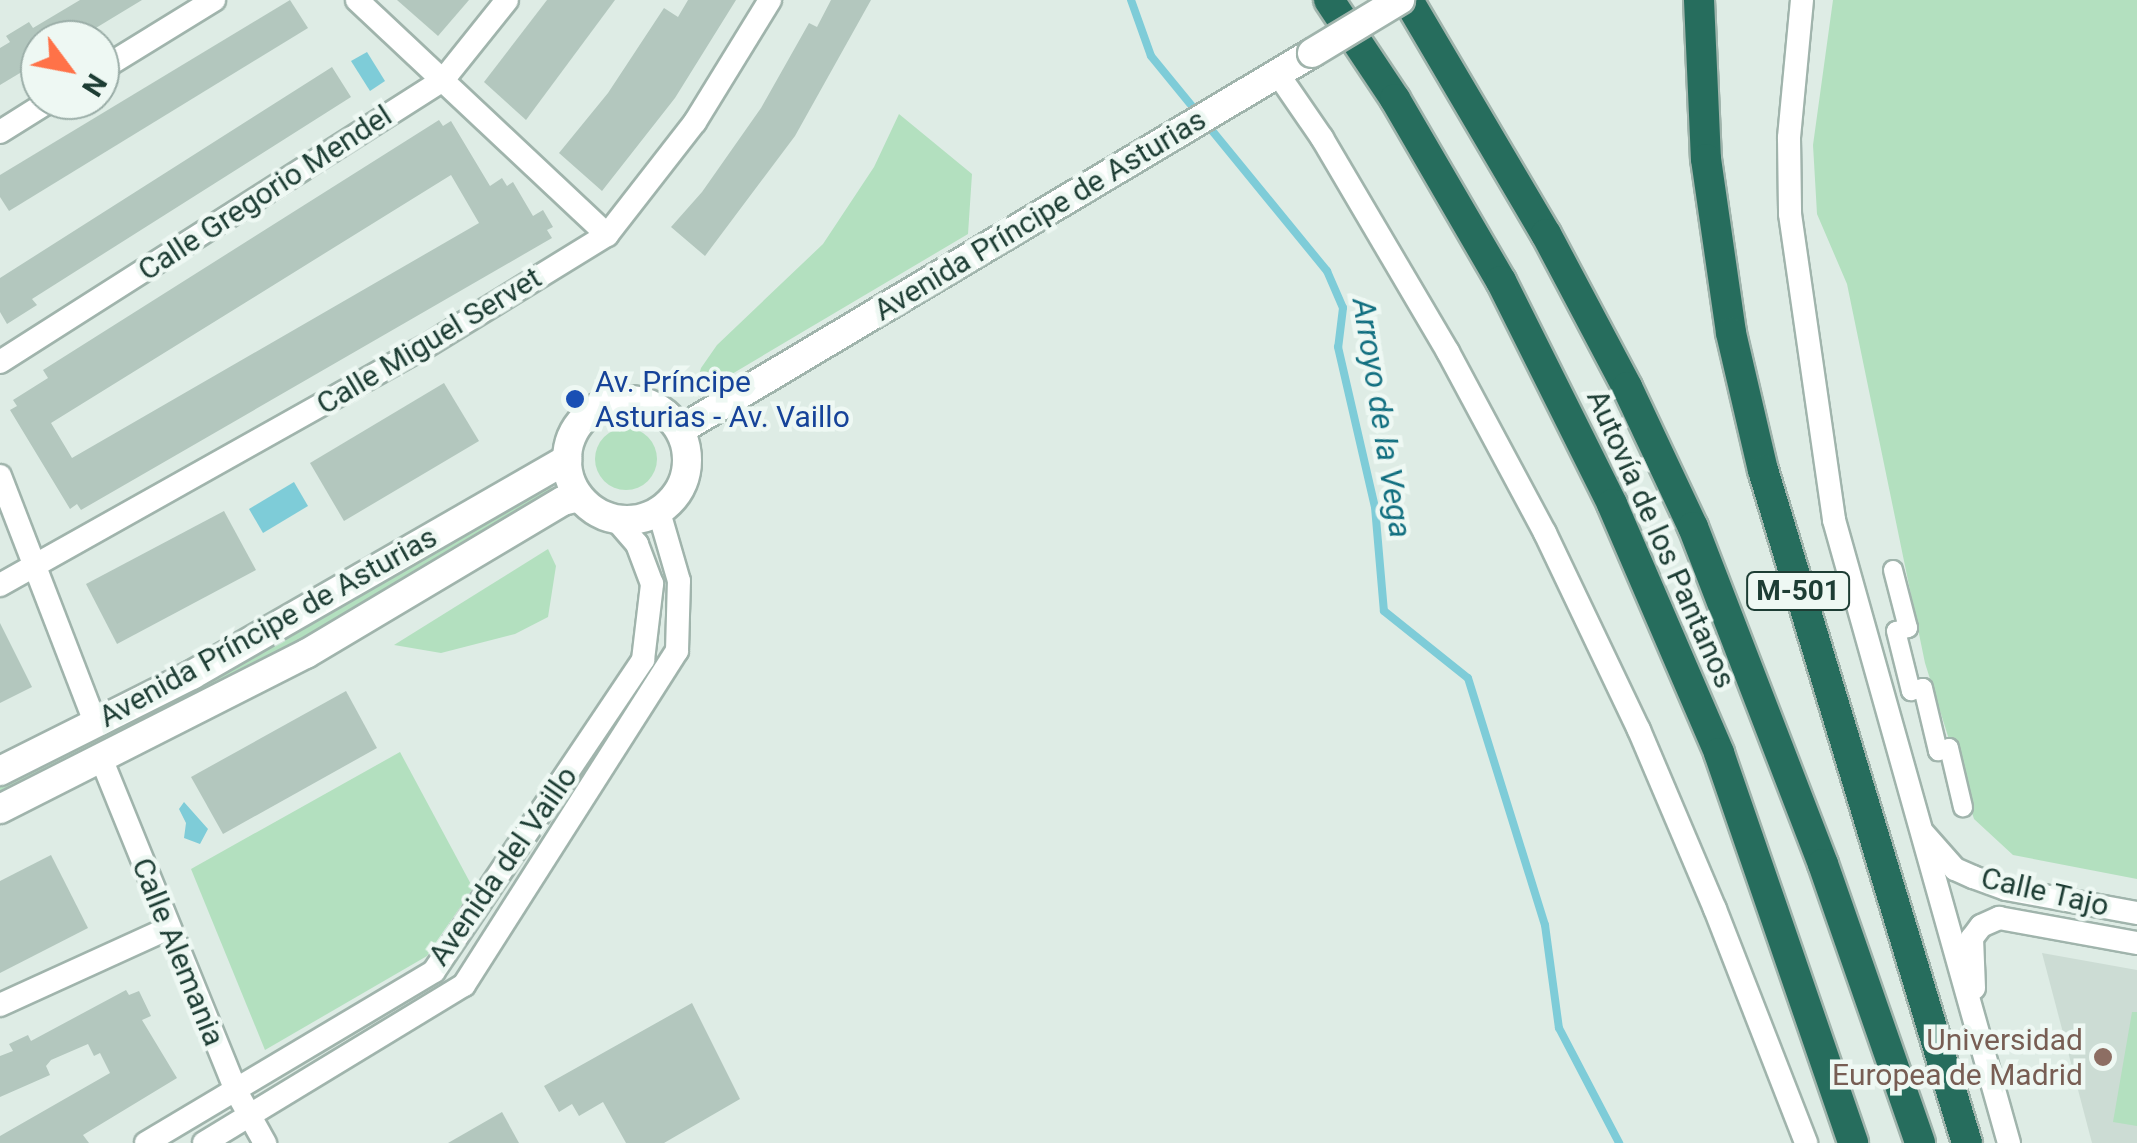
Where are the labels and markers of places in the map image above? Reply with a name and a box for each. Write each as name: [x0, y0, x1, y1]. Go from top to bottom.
place label: Av. Príncipe Asturias - Av. Vaillo: [595, 364, 850, 434]
marker: Av. Príncipe Asturias - Av. Vaillo: [564, 388, 586, 410]
place label: Universidad Europea de Madrid: [1832, 1022, 2083, 1092]
marker: Universidad Europea de Madrid: [2092, 1046, 2114, 1068]

